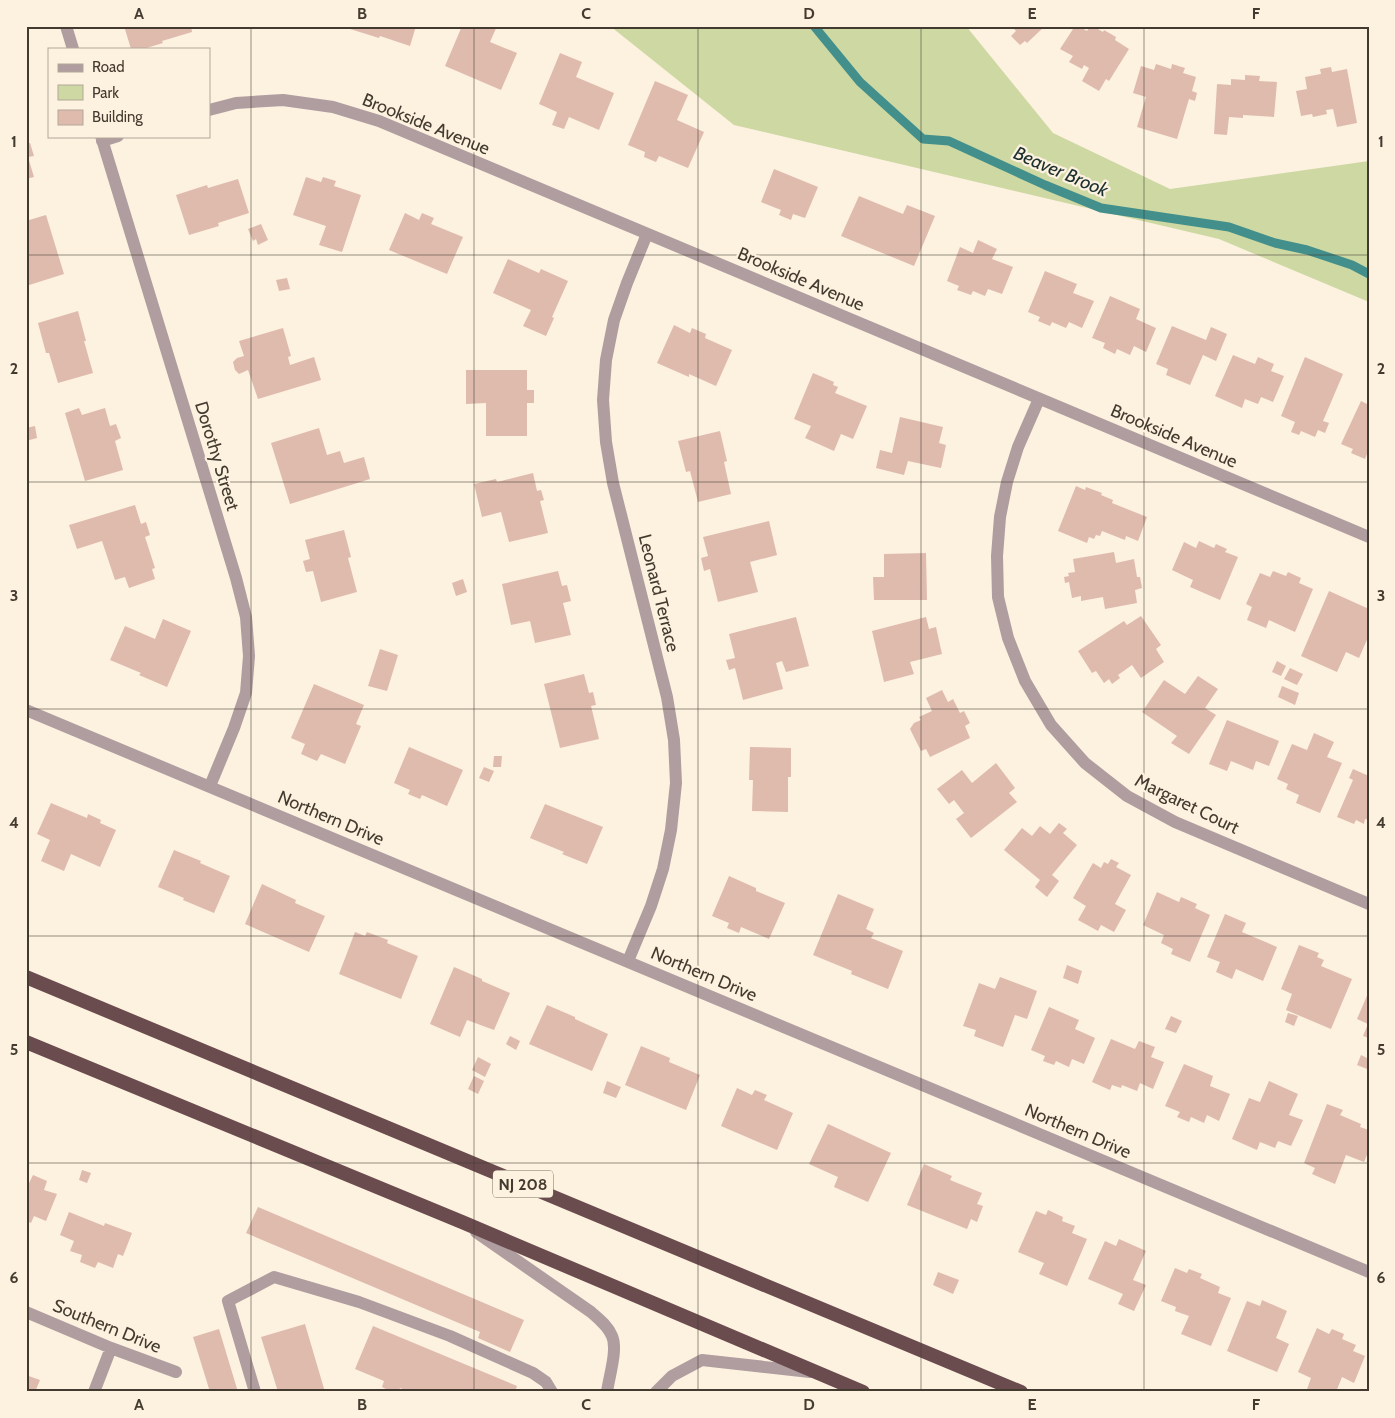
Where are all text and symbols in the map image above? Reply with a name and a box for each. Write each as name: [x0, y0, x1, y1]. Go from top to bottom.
text: A: [134, 4, 144, 23]
text: B: [357, 4, 367, 23]
text: C: [581, 4, 591, 23]
text: D: [803, 4, 815, 23]
text: E: [1027, 4, 1037, 23]
text: F: [1252, 4, 1261, 23]
legend: [48, 48, 210, 138]
text: Road: [92, 58, 125, 76]
text: Park: [92, 84, 119, 102]
street label: Brookside Avenue: [359, 88, 493, 160]
text: Building: [92, 108, 143, 126]
text: 1: [11, 132, 17, 151]
text: 1: [1378, 132, 1384, 151]
water label: Beaver Brook: [1010, 141, 1112, 202]
street label: Brookside Avenue: [734, 242, 868, 316]
text: 2: [10, 359, 18, 378]
text: 2: [1377, 359, 1385, 378]
street label: Dorothy Street: [190, 399, 244, 513]
street label: Brookside Avenue: [1107, 399, 1241, 473]
street label: Leonard Terrace: [634, 532, 684, 654]
text: 3: [10, 586, 18, 605]
text: 3: [1377, 586, 1385, 605]
street label: Margaret Court: [1131, 769, 1243, 839]
street label: Northern Drive: [275, 786, 387, 850]
text: 4: [9, 813, 19, 832]
text: 4: [1376, 813, 1386, 832]
street label: Northern Drive: [648, 942, 760, 1006]
text: 5: [10, 1040, 18, 1059]
text: 5: [1377, 1040, 1385, 1059]
street label: Northern Drive: [1022, 1099, 1134, 1163]
road number: NJ 208: [493, 1170, 553, 1198]
text: 6: [10, 1268, 19, 1287]
text: 6: [1377, 1268, 1386, 1287]
street label: Southern Drive: [50, 1294, 164, 1358]
text: A: [134, 1395, 144, 1414]
text: B: [357, 1395, 367, 1414]
text: C: [581, 1395, 591, 1414]
text: D: [803, 1395, 815, 1414]
text: E: [1027, 1395, 1037, 1414]
text: F: [1252, 1395, 1261, 1414]

